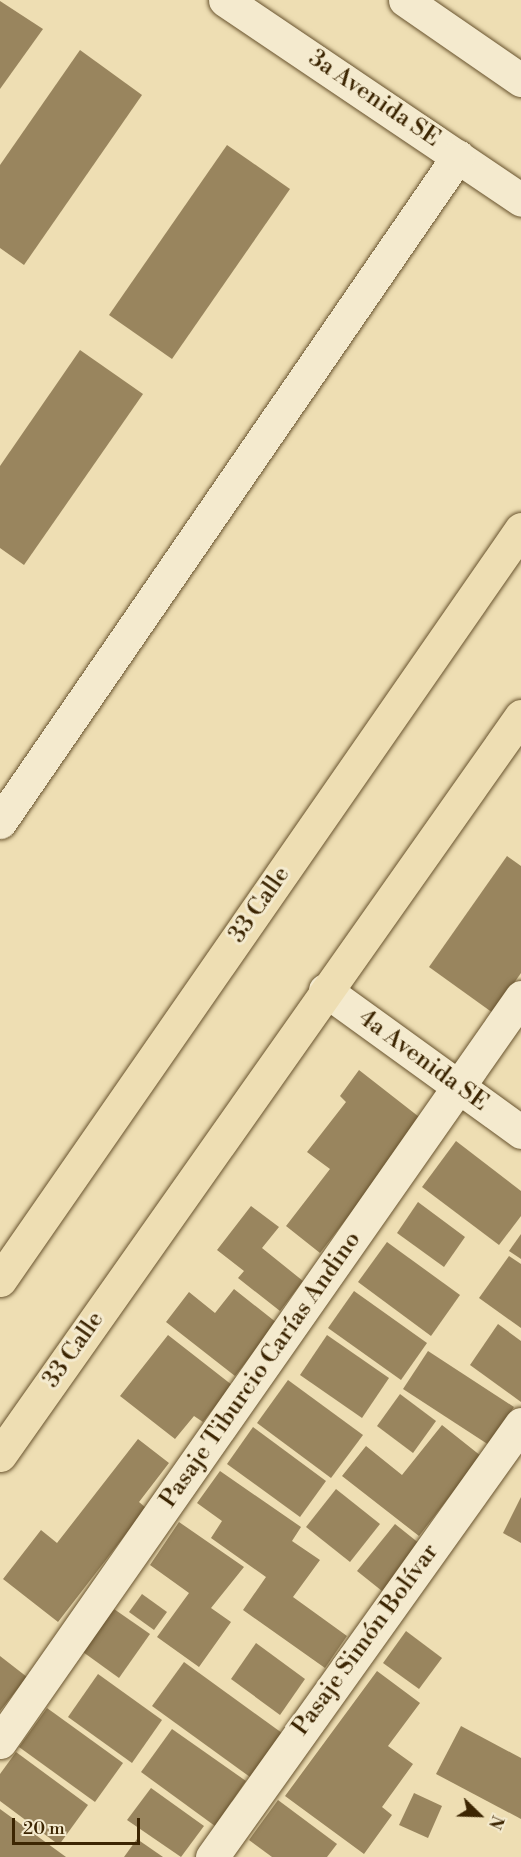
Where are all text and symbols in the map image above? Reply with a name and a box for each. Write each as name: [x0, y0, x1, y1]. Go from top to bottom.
street label: 3a Avenida SE: [303, 44, 445, 154]
street label: 33 Calle: [223, 861, 297, 949]
street label: 4a Avenida SE: [352, 1004, 494, 1118]
street label: Pasaje Tiburcio Carías Andino: [154, 1226, 368, 1514]
street label: 33 Calle: [37, 1306, 111, 1394]
street label: Pasaje Simón Bolívar: [287, 1539, 445, 1741]
north arrow: [449, 1785, 509, 1845]
scale bar: [15, 1806, 142, 1844]
text: N: [484, 1812, 507, 1832]
text: 20 m: [23, 1817, 65, 1840]

